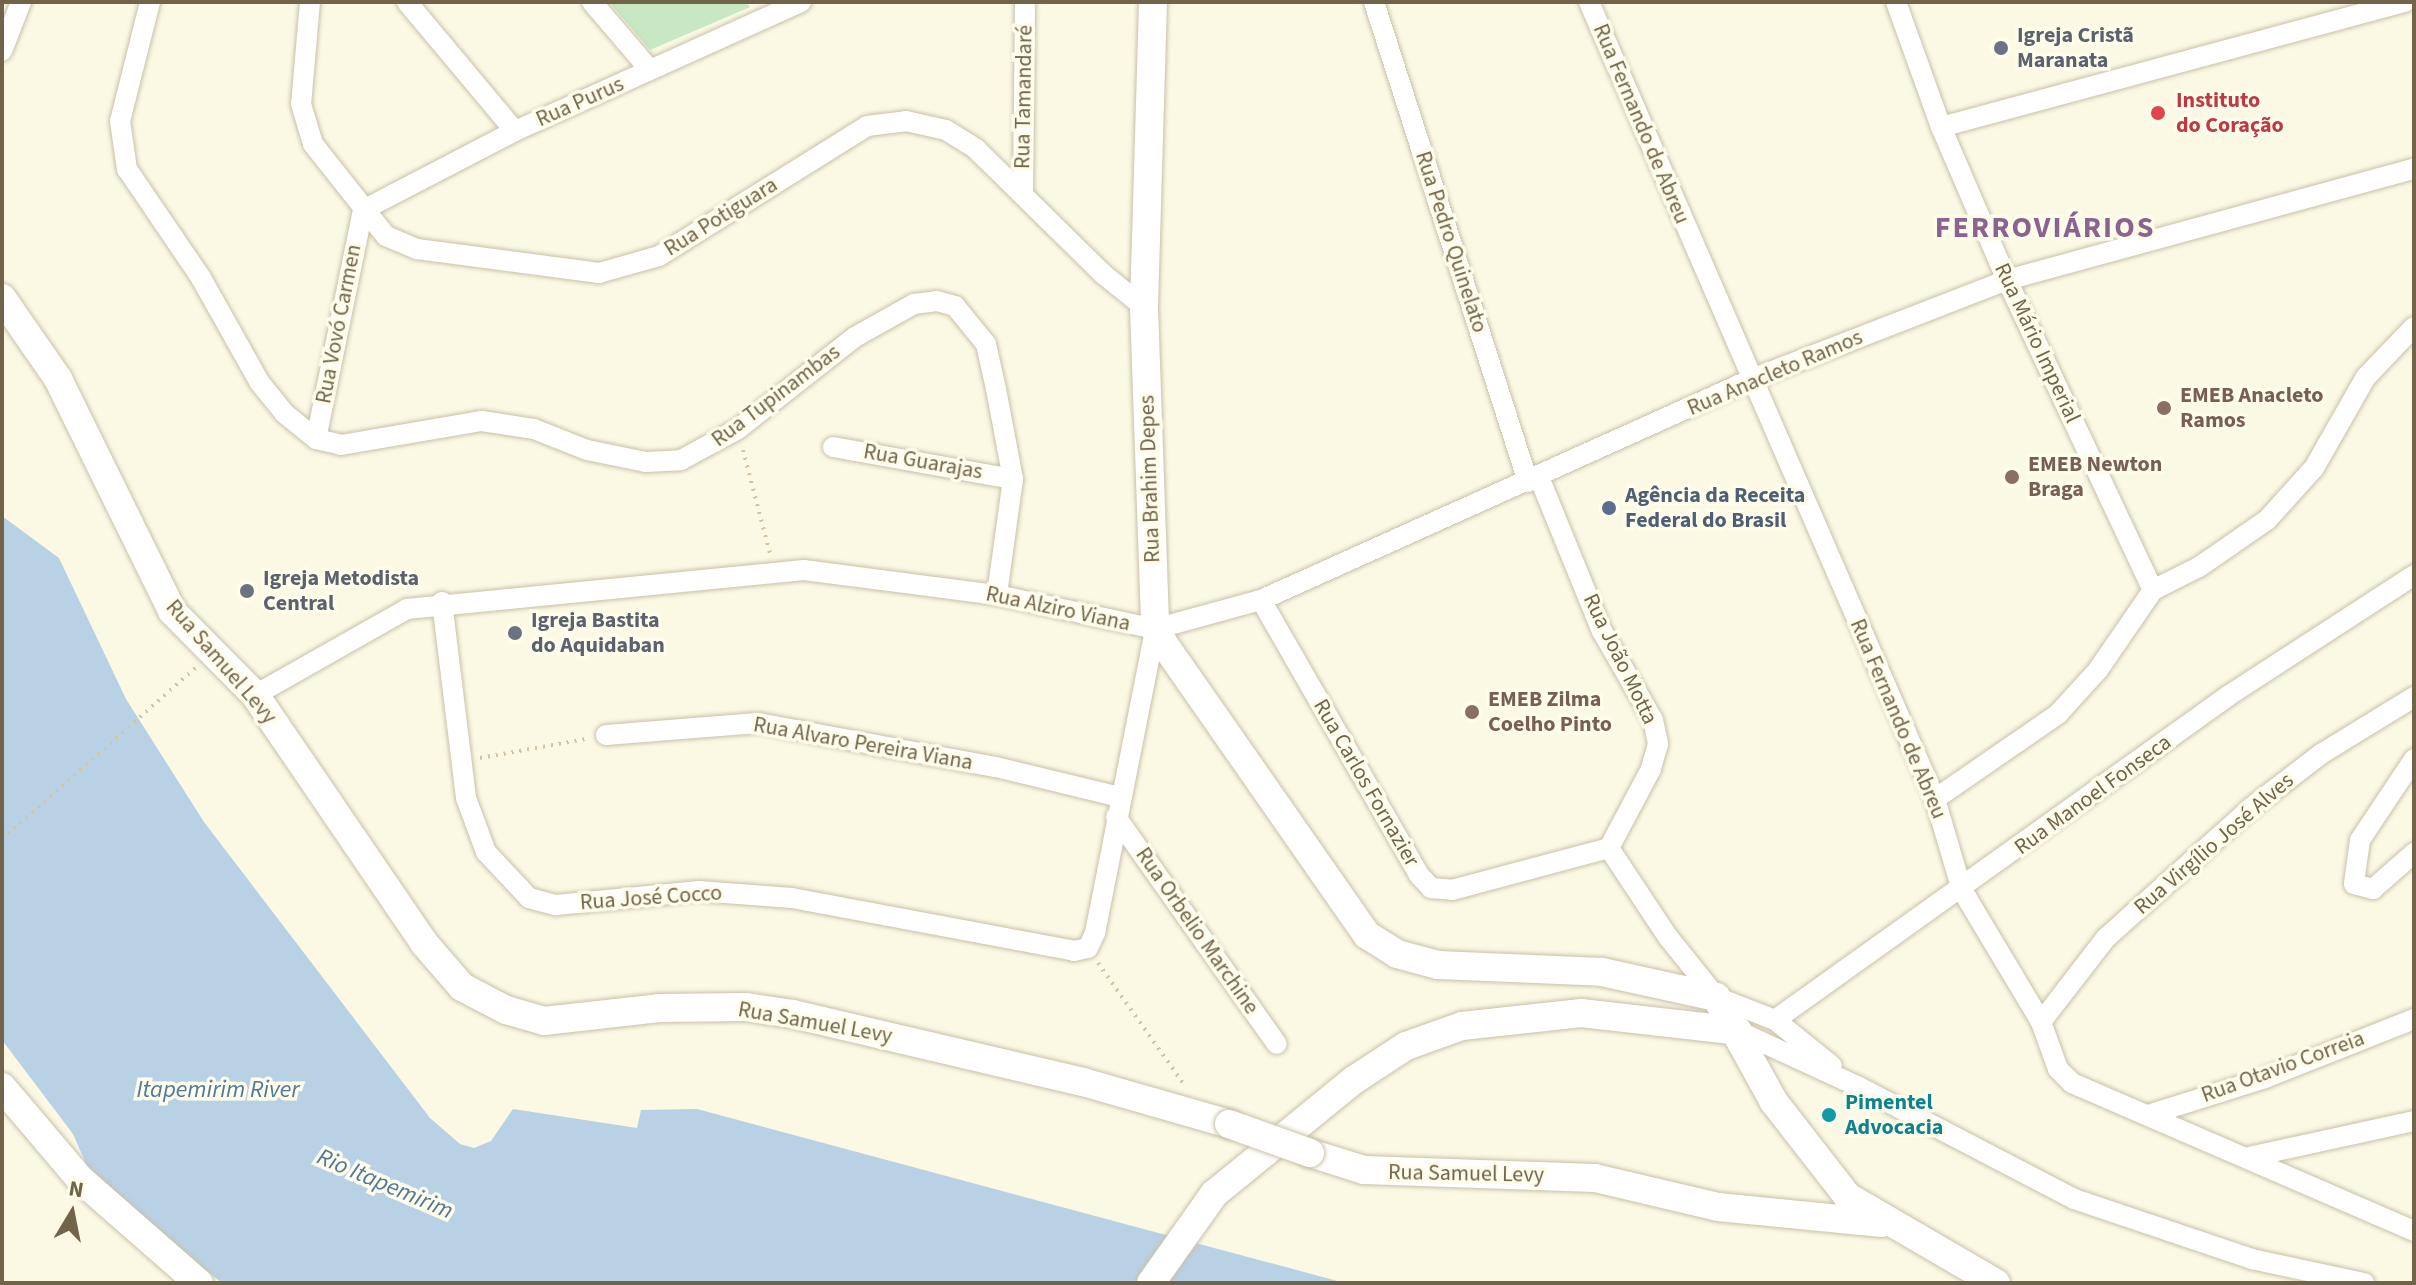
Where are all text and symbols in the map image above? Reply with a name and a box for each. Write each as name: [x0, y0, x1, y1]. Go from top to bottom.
street label: Rua Fernando de Abreu: [1587, 20, 1695, 228]
place label: Igreja Cristã Maranata: [2017, 22, 2134, 74]
street label: Rua Tamandaré: [1010, 25, 1038, 169]
marker: Igreja Cristã Maranata: [1992, 39, 2010, 57]
street label: Rua Purus: [532, 71, 628, 133]
place label: Instituto do Coração: [2176, 87, 2284, 138]
marker: Instituto do Coração: [2147, 102, 2169, 124]
street label: Rua Pedro Quinelato: [1409, 148, 1493, 336]
street label: Rua Potiguara: [659, 172, 783, 262]
district label: FERROVIÁRIOS: [1935, 210, 2155, 246]
street label: Rua Vovó Carmen: [311, 242, 367, 406]
street label: Rua Mário Imperial: [1988, 259, 2086, 427]
street label: Rua Anacleto Ramos: [1683, 324, 1867, 422]
street label: Rua Tupinambas: [707, 339, 845, 453]
place label: EMEB Anacleto Ramos: [2180, 382, 2323, 434]
street label: Rua Brahim Depes: [1134, 395, 1166, 563]
marker: EMEB Anacleto Ramos: [2155, 399, 2173, 417]
street label: Rua Guarajas: [861, 439, 985, 485]
place label: EMEB Newton Braga: [2028, 451, 2162, 502]
marker: EMEB Newton Braga: [2003, 468, 2021, 486]
place label: Agência da Receita Federal do Brasil: [1625, 482, 1805, 534]
marker: Agência da Receita Federal do Brasil: [1600, 499, 1618, 517]
place label: Igreja Metodista Central: [263, 565, 419, 616]
street label: Rua Alziro Viana: [983, 581, 1133, 637]
marker: Igreja Metodista Central: [238, 582, 256, 600]
street label: Rua João Motta: [1577, 589, 1663, 729]
street label: Rua Samuel Levy: [160, 594, 282, 730]
place label: Igreja Bastita do Aquidaban: [531, 607, 665, 658]
street label: Rua Fernando de Abreu: [1844, 615, 1952, 823]
marker: Igreja Bastita do Aquidaban: [506, 624, 524, 642]
place label: EMEB Zilma Coelho Pinto: [1488, 686, 1612, 738]
street label: Rua Carlos Fornazier: [1307, 695, 1425, 871]
marker: EMEB Zilma Coelho Pinto: [1463, 703, 1481, 721]
street label: Rua Alvaro Pereira Viana: [751, 712, 975, 776]
street label: Rua Manoel Fonseca: [2009, 729, 2177, 861]
street label: Rua Virgílio José Alves: [2129, 768, 2299, 920]
street label: Rua Orbelio Marchine: [1130, 843, 1264, 1019]
street label: Rua José Cocco: [579, 880, 723, 916]
street label: Rua Samuel Levy: [736, 996, 894, 1050]
street label: Rua Otavio Correia: [2198, 1025, 2368, 1109]
water label: Itapemirim River: [137, 1076, 299, 1104]
place label: Pimentel Advocacia: [1845, 1089, 1943, 1140]
marker: Pimentel Advocacia: [1820, 1106, 1838, 1124]
water label: Rio Itapemirim: [313, 1142, 457, 1226]
street label: Rua Samuel Levy: [1388, 1159, 1544, 1189]
text: N: [66, 1172, 86, 1206]
north arrow: [32, 1173, 112, 1253]

